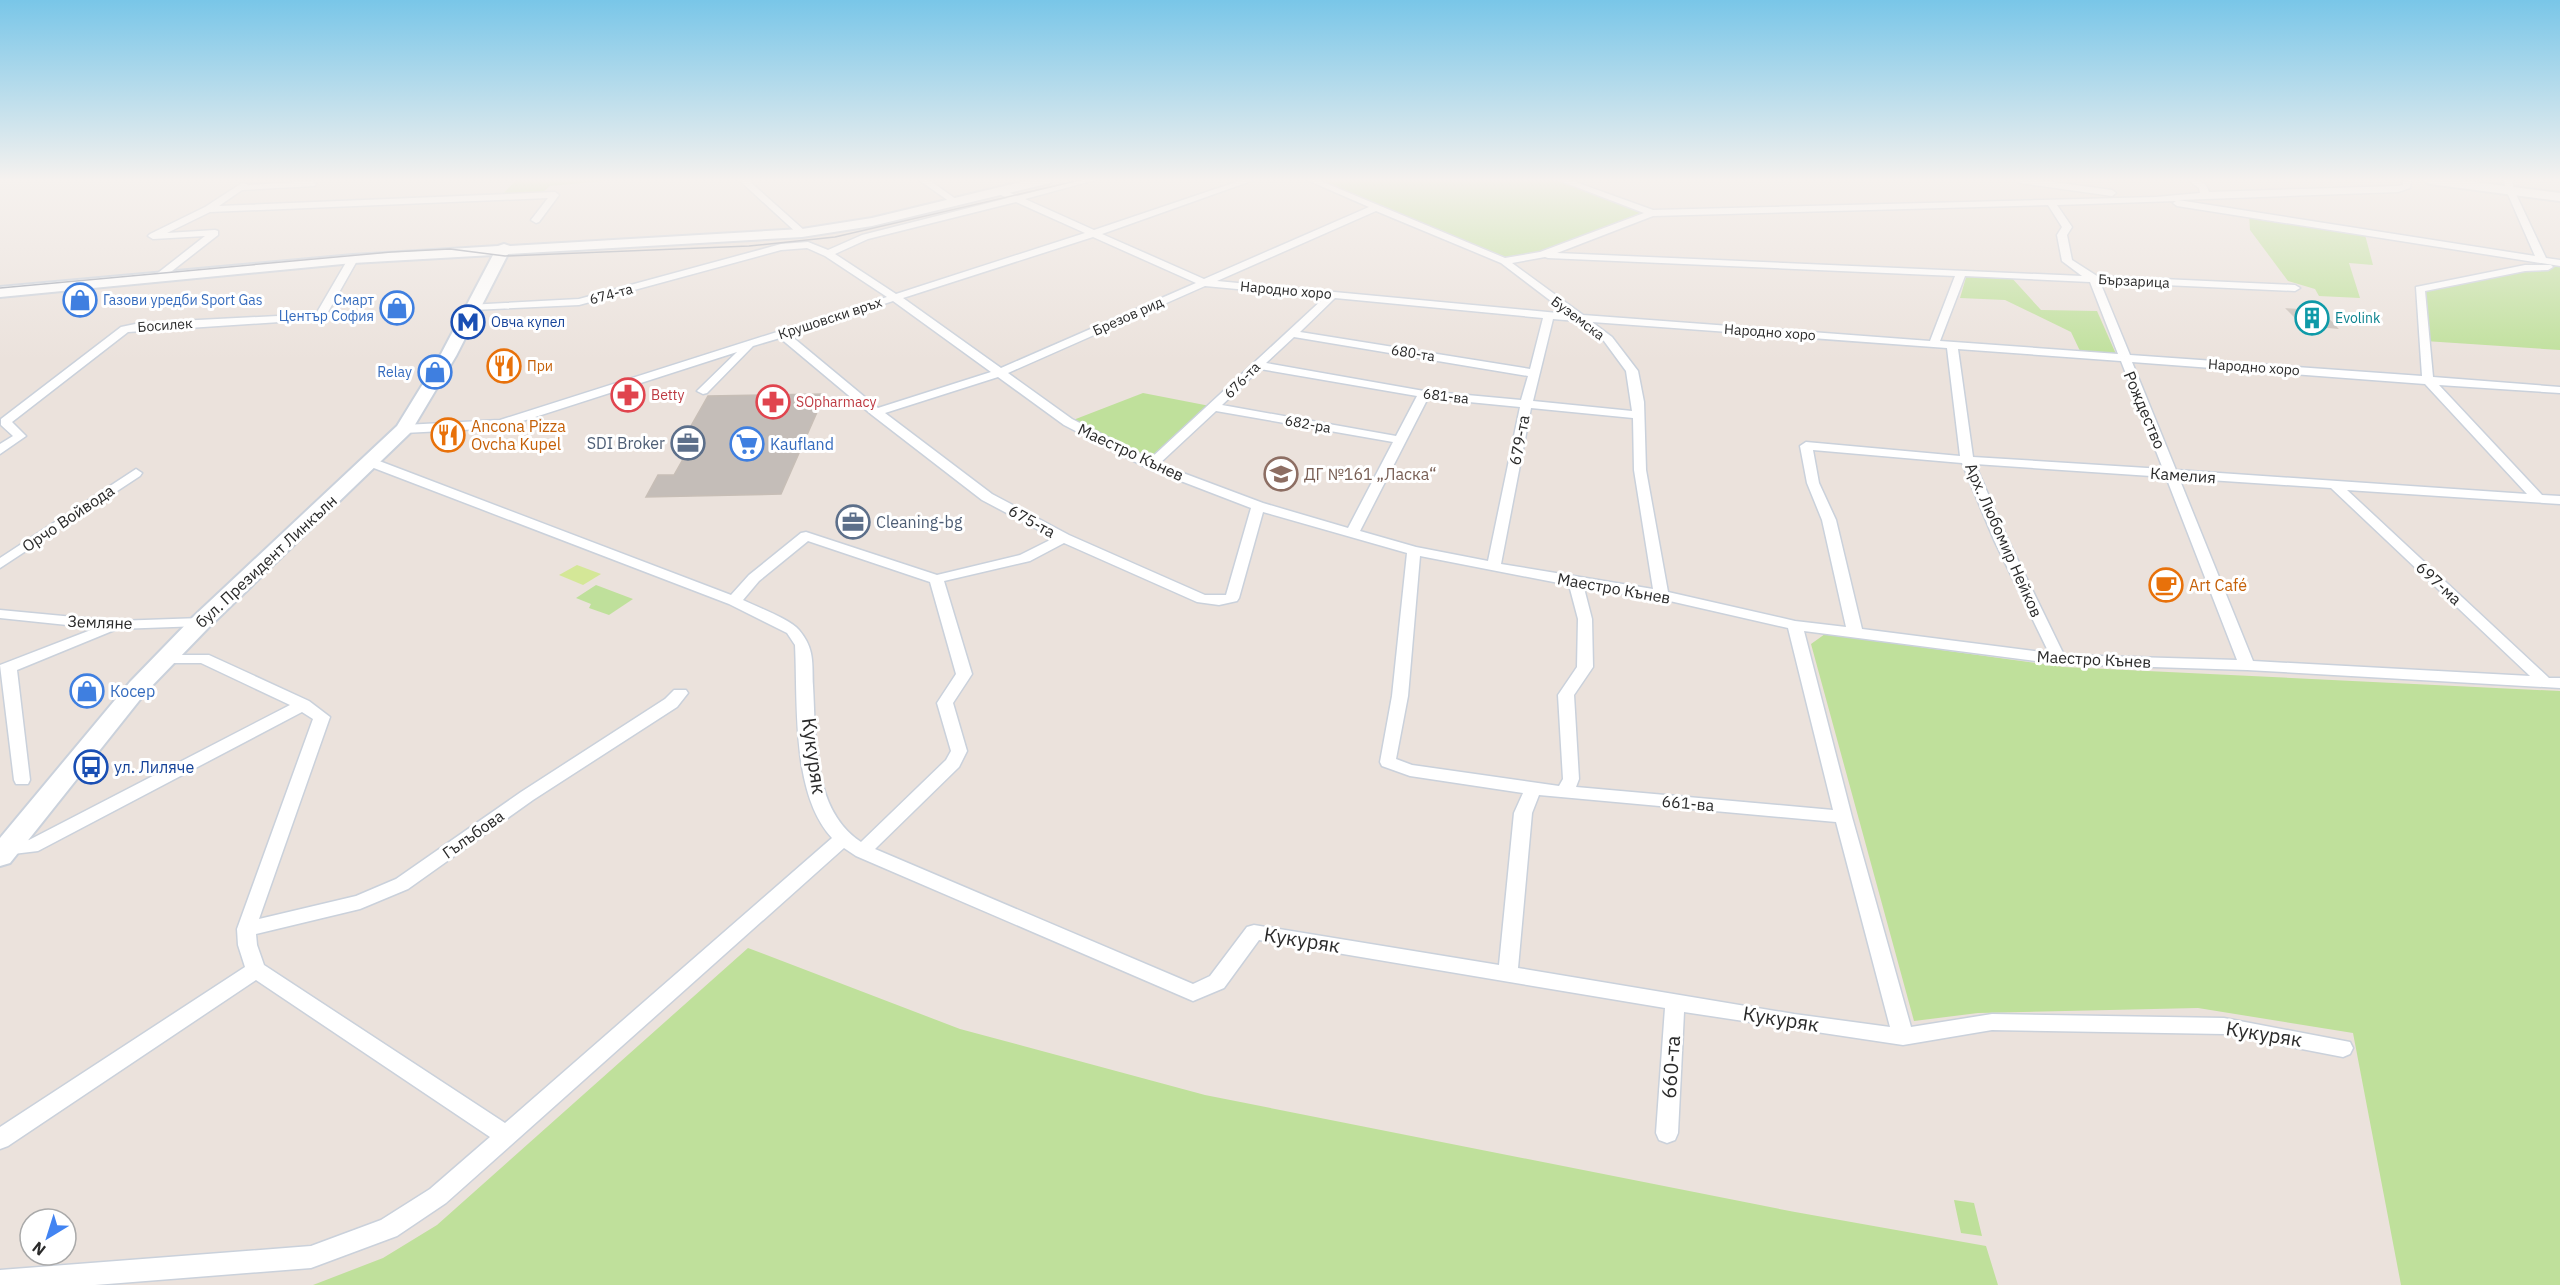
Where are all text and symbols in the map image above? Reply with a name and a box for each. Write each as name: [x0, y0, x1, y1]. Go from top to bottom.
street label: Бързарица: [2098, 270, 2171, 292]
street label: Народно хоро: [1239, 277, 1333, 303]
street label: 674-та: [587, 279, 635, 308]
shop icon: Газови уредби Sport Gas: [62, 282, 98, 318]
shop icon: Смарт Център София: [379, 290, 415, 326]
place label: Газови уредби Sport Gas: [103, 291, 263, 309]
place label: Смарт Център София: [279, 291, 374, 325]
street label: Брезов рид: [1090, 292, 1166, 340]
street label: Буземска: [1548, 292, 1609, 344]
street label: Крушовски връх: [776, 293, 884, 343]
building icon: Evolink: [2294, 300, 2330, 336]
metro station icon: Овча купел: [450, 304, 486, 340]
place label: Evolink: [2335, 309, 2381, 327]
place label: Овча купел: [491, 313, 565, 331]
street label: Босилек: [137, 314, 194, 336]
street label: Народно хоро: [1724, 320, 1817, 344]
street label: 680-та: [1390, 341, 1437, 365]
restaurant icon: При: [486, 348, 522, 384]
shop icon: Relay: [417, 354, 453, 390]
street label: Народно хоро: [2208, 355, 2301, 379]
place label: При: [527, 357, 553, 375]
street label: 676-та: [1220, 358, 1264, 402]
place label: Relay: [377, 363, 412, 381]
street label: Рождество: [2120, 368, 2170, 452]
pharmacy icon: Betty: [610, 377, 646, 413]
pharmacy icon: SOpharmacy: [755, 384, 791, 420]
street label: 681-ва: [1422, 384, 1470, 408]
place label: Betty: [651, 386, 685, 404]
place label: SOpharmacy: [796, 393, 876, 411]
street label: 682-ра: [1284, 411, 1333, 437]
street label: 679-та: [1504, 413, 1534, 467]
place label: Ancona Pizza Ovcha Kupel: [471, 416, 566, 454]
restaurant icon: Ancona Pizza Ovcha Kupel: [430, 417, 466, 453]
street label: Маестро Кънев: [1075, 419, 1187, 485]
office icon: SDI Broker: [670, 425, 706, 461]
supermarket icon: Kaufland: [729, 426, 765, 462]
place label: SDI Broker: [587, 433, 665, 453]
place label: Kaufland: [770, 434, 834, 454]
school or university icon: ДГ №161 „Ласка“: [1263, 456, 1299, 492]
street label: Арх. Любомир Нейков: [1961, 460, 2047, 620]
street label: Камелия: [2149, 463, 2217, 487]
place label: ДГ №161 „Ласка“: [1304, 464, 1437, 484]
street label: Орчо Войвода: [18, 480, 118, 556]
street label: бул. Президент Линкълн: [191, 490, 341, 632]
street label: 675-та: [1005, 500, 1059, 542]
office icon: Cleaning-bg: [835, 504, 871, 540]
place label: Cleaning-bg: [876, 512, 963, 532]
street label: 697-ма: [2412, 557, 2466, 609]
cafe icon: Art Café: [2148, 567, 2184, 603]
street label: Маестро Кънев: [1556, 568, 1672, 608]
place label: Art Café: [2189, 575, 2247, 595]
street label: Земляне: [67, 611, 133, 633]
street label: Маестро Кънев: [2036, 646, 2152, 672]
shop icon: Косер: [69, 673, 105, 709]
place label: Косер: [110, 681, 155, 701]
street label: Кукуряк: [796, 716, 833, 796]
bus stop icon: ул. Лиляче: [73, 749, 109, 785]
place label: ул. Лиляче: [114, 757, 194, 777]
street label: 661-ва: [1661, 791, 1716, 815]
street label: Гълъбова: [438, 805, 508, 862]
street label: Кукуряк: [1262, 920, 1342, 959]
street label: Кукуряк: [1741, 999, 1821, 1038]
street label: Кукуряк: [2224, 1014, 2304, 1053]
street label: 660-та: [1655, 1034, 1686, 1099]
north arrow: [18, 1207, 78, 1267]
text: N: [28, 1237, 49, 1260]

